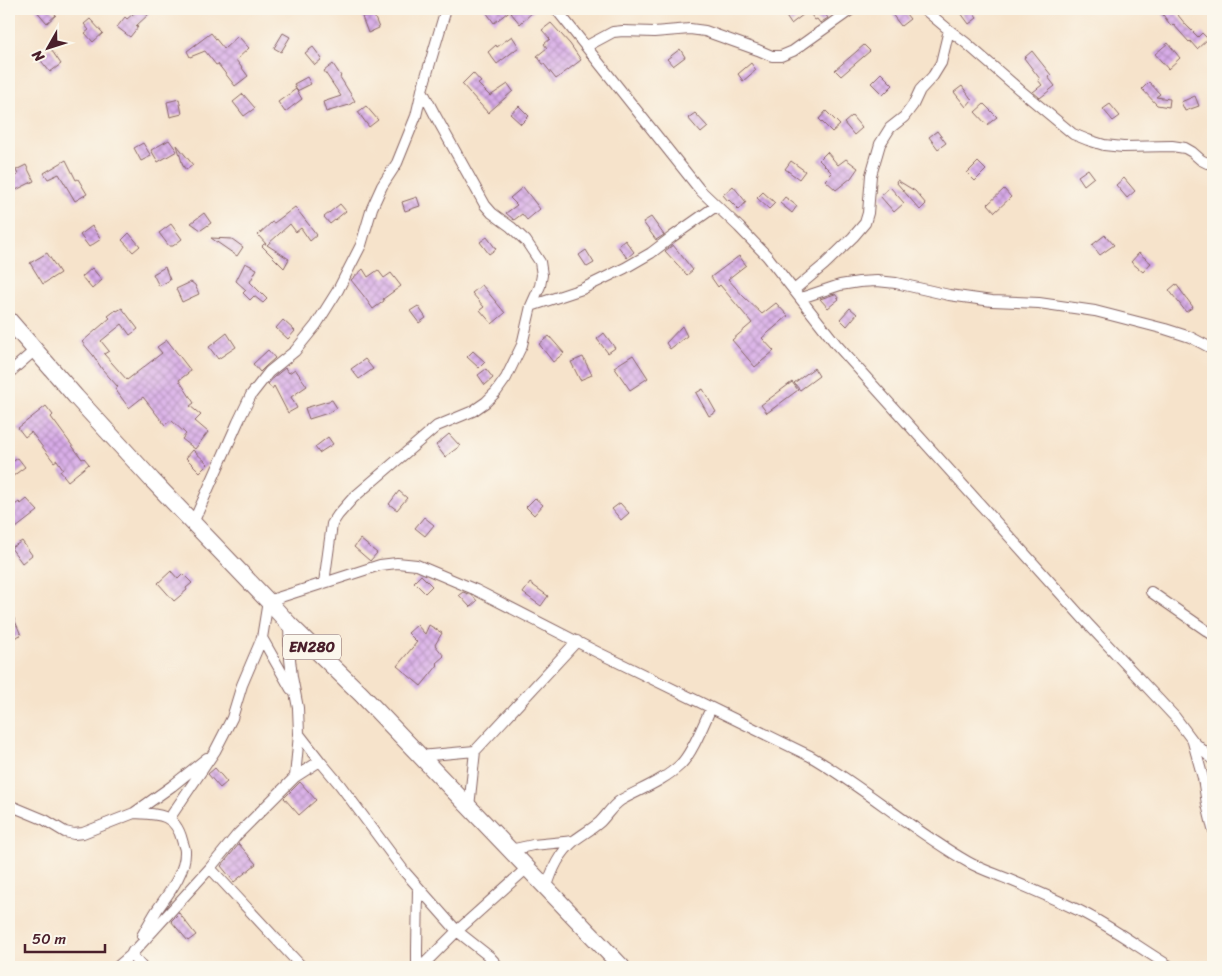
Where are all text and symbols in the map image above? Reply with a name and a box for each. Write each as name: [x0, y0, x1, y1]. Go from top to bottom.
north arrow: [22, 22, 72, 72]
text: N: [25, 44, 52, 68]
road number: EN280: [283, 634, 341, 660]
scale bar: [25, 921, 105, 953]
text: 50 m: [32, 926, 67, 952]

